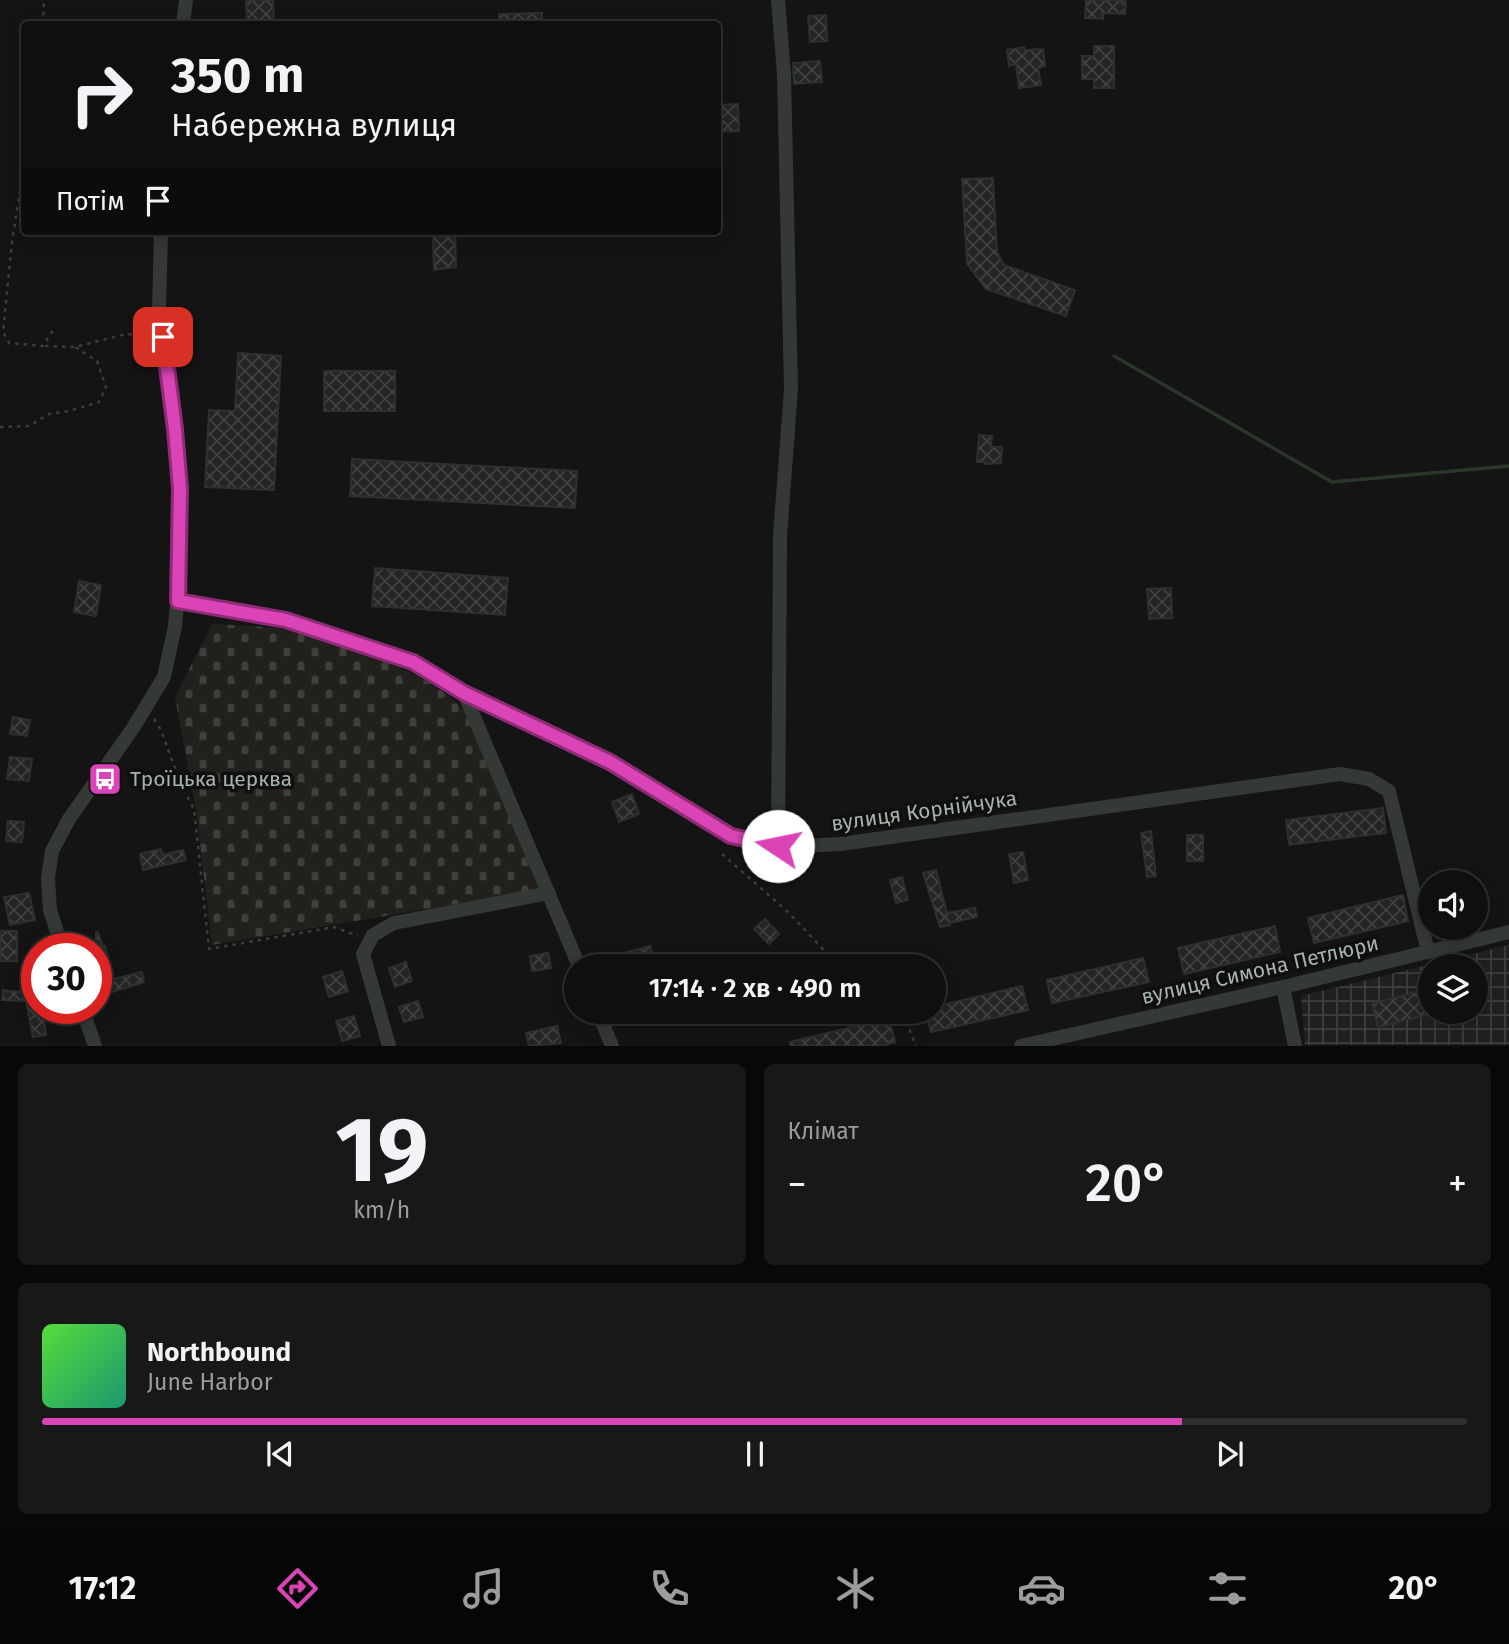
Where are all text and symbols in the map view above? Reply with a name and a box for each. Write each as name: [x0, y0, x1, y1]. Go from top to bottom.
text: 350 m: [171, 46, 304, 105]
icon: right: [56, 49, 147, 140]
text: Набережна вулиця: [171, 106, 457, 144]
icon: arrive: [139, 182, 177, 220]
text: Потім: [56, 186, 125, 217]
pin: [133, 307, 193, 367]
icon: arrive: [144, 318, 182, 356]
bus stop icon: Троїцька церква: [86, 760, 124, 798]
place label: Троїцька церква: [130, 766, 292, 792]
street label: вулиця Корнійчука: [829, 785, 1019, 837]
position arrow: [741, 809, 815, 883]
map controls: [1418, 870, 1488, 1024]
button: sound: [1418, 870, 1488, 940]
street label: вулиця Симона Петлюри: [1139, 930, 1381, 1010]
speed limit sign: 30: [21, 933, 112, 1024]
button: layers: [1418, 954, 1488, 1024]
text: 17:14 · 2 хв · 490 m: [649, 973, 861, 1004]
text: 19: [335, 1096, 428, 1205]
text: Клімат: [788, 1117, 859, 1145]
text: 20°: [1085, 1152, 1169, 1215]
text: −: [788, 1161, 807, 1207]
text: +: [1448, 1161, 1467, 1207]
text: km/h: [353, 1196, 410, 1224]
text: Northbound: [147, 1337, 291, 1368]
text: June Harbor: [147, 1368, 273, 1396]
icon: previous: [261, 1435, 299, 1473]
icon: pause: [736, 1435, 774, 1473]
icon: next: [1211, 1435, 1249, 1473]
icon: directions: [273, 1564, 322, 1613]
icon: music: [459, 1564, 508, 1613]
icon: phone: [645, 1564, 694, 1613]
icon: climate: [831, 1564, 880, 1613]
icon: car: [1017, 1564, 1066, 1613]
icon: filters: [1203, 1564, 1252, 1613]
text: 17:12: [68, 1569, 136, 1607]
text: 20°: [1389, 1569, 1441, 1607]

